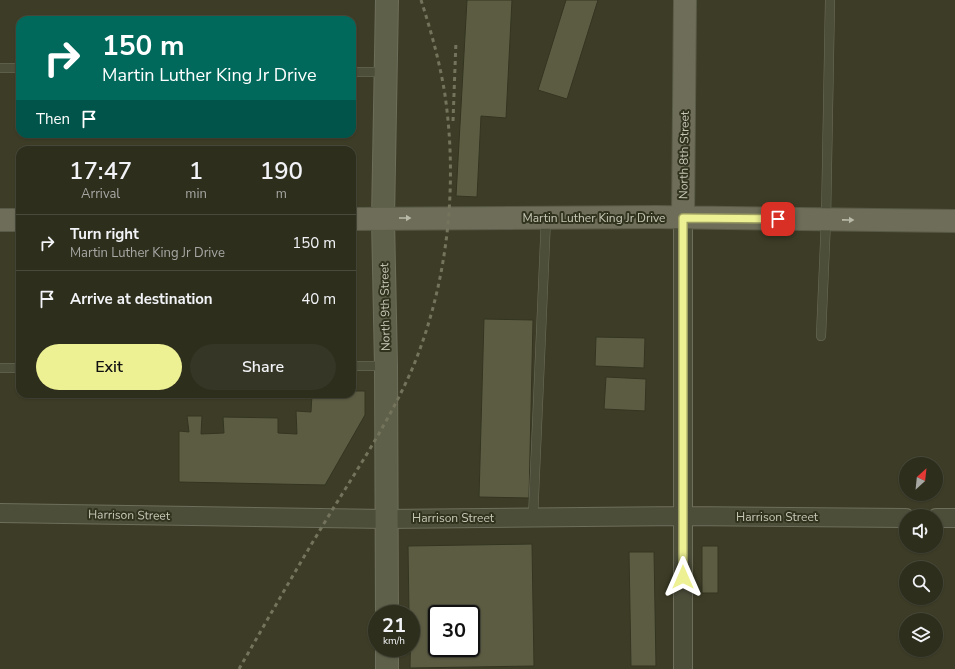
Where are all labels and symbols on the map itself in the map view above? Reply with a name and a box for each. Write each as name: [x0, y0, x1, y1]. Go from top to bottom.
street label: North 8th Street: [675, 110, 693, 199]
pin: [761, 202, 795, 236]
street label: Martin Luther King Jr Drive: [523, 210, 665, 226]
one-way arrow: [399, 215, 412, 221]
one-way arrow: [842, 217, 855, 223]
street label: North 9th Street: [376, 262, 394, 351]
north arrow: [899, 457, 943, 501]
street label: Harrison Street: [88, 506, 171, 524]
street label: Harrison Street: [736, 509, 819, 525]
street label: Harrison Street: [412, 510, 495, 526]
position arrow: [662, 556, 704, 598]
speed limit sign: 30: [428, 605, 480, 657]

